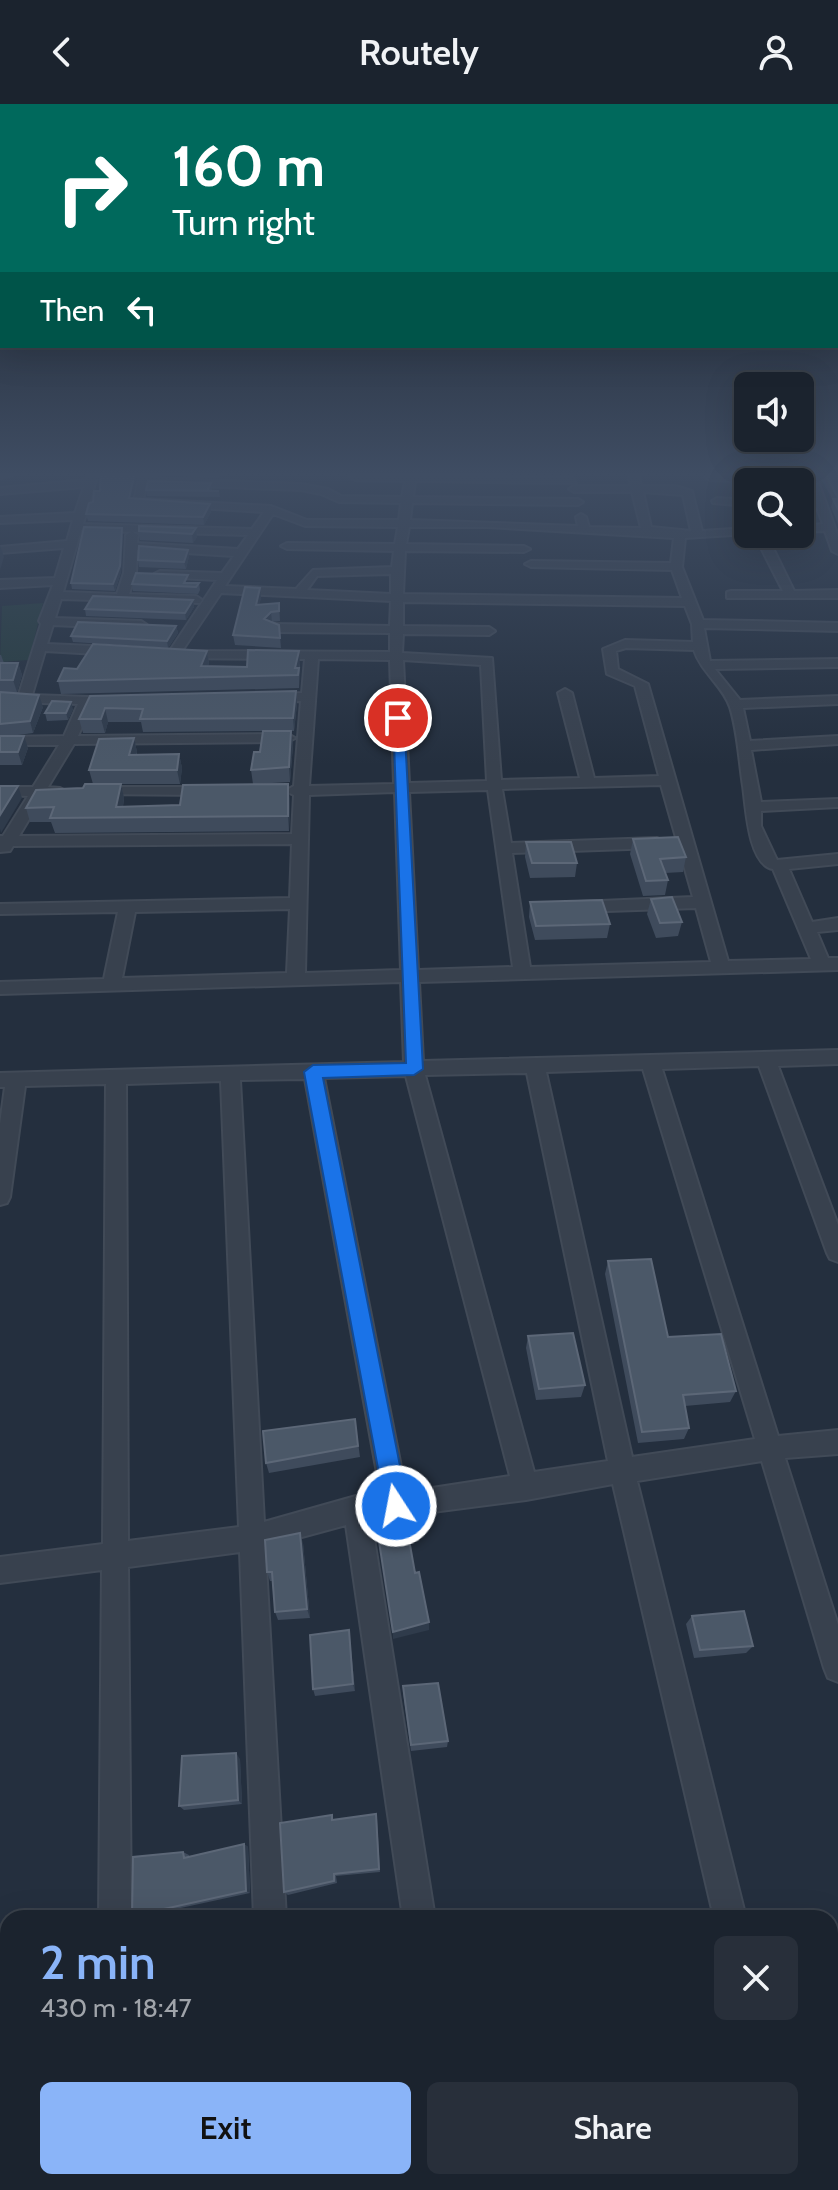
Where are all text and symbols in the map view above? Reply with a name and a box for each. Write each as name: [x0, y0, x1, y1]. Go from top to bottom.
icon: back: [40, 30, 84, 74]
text: Routely: [359, 30, 479, 74]
icon: person: [754, 30, 798, 74]
text: 160 m: [172, 132, 325, 200]
icon: right: [40, 136, 144, 240]
text: Turn right: [172, 200, 315, 244]
icon: left: [120, 288, 164, 332]
text: Then: [40, 292, 104, 329]
map controls: [734, 372, 814, 548]
button: sound: [734, 372, 814, 452]
button: search: [734, 468, 814, 548]
pin: [364, 684, 432, 752]
icon: arrive: [376, 696, 420, 740]
position arrow: [354, 1464, 438, 1548]
text: 2 min: [40, 1933, 156, 1991]
button: close: [714, 1936, 798, 2020]
text: 430 m · 18:47: [40, 1992, 192, 2024]
button: Exit: [40, 2082, 411, 2174]
button: Share: [427, 2082, 798, 2174]

